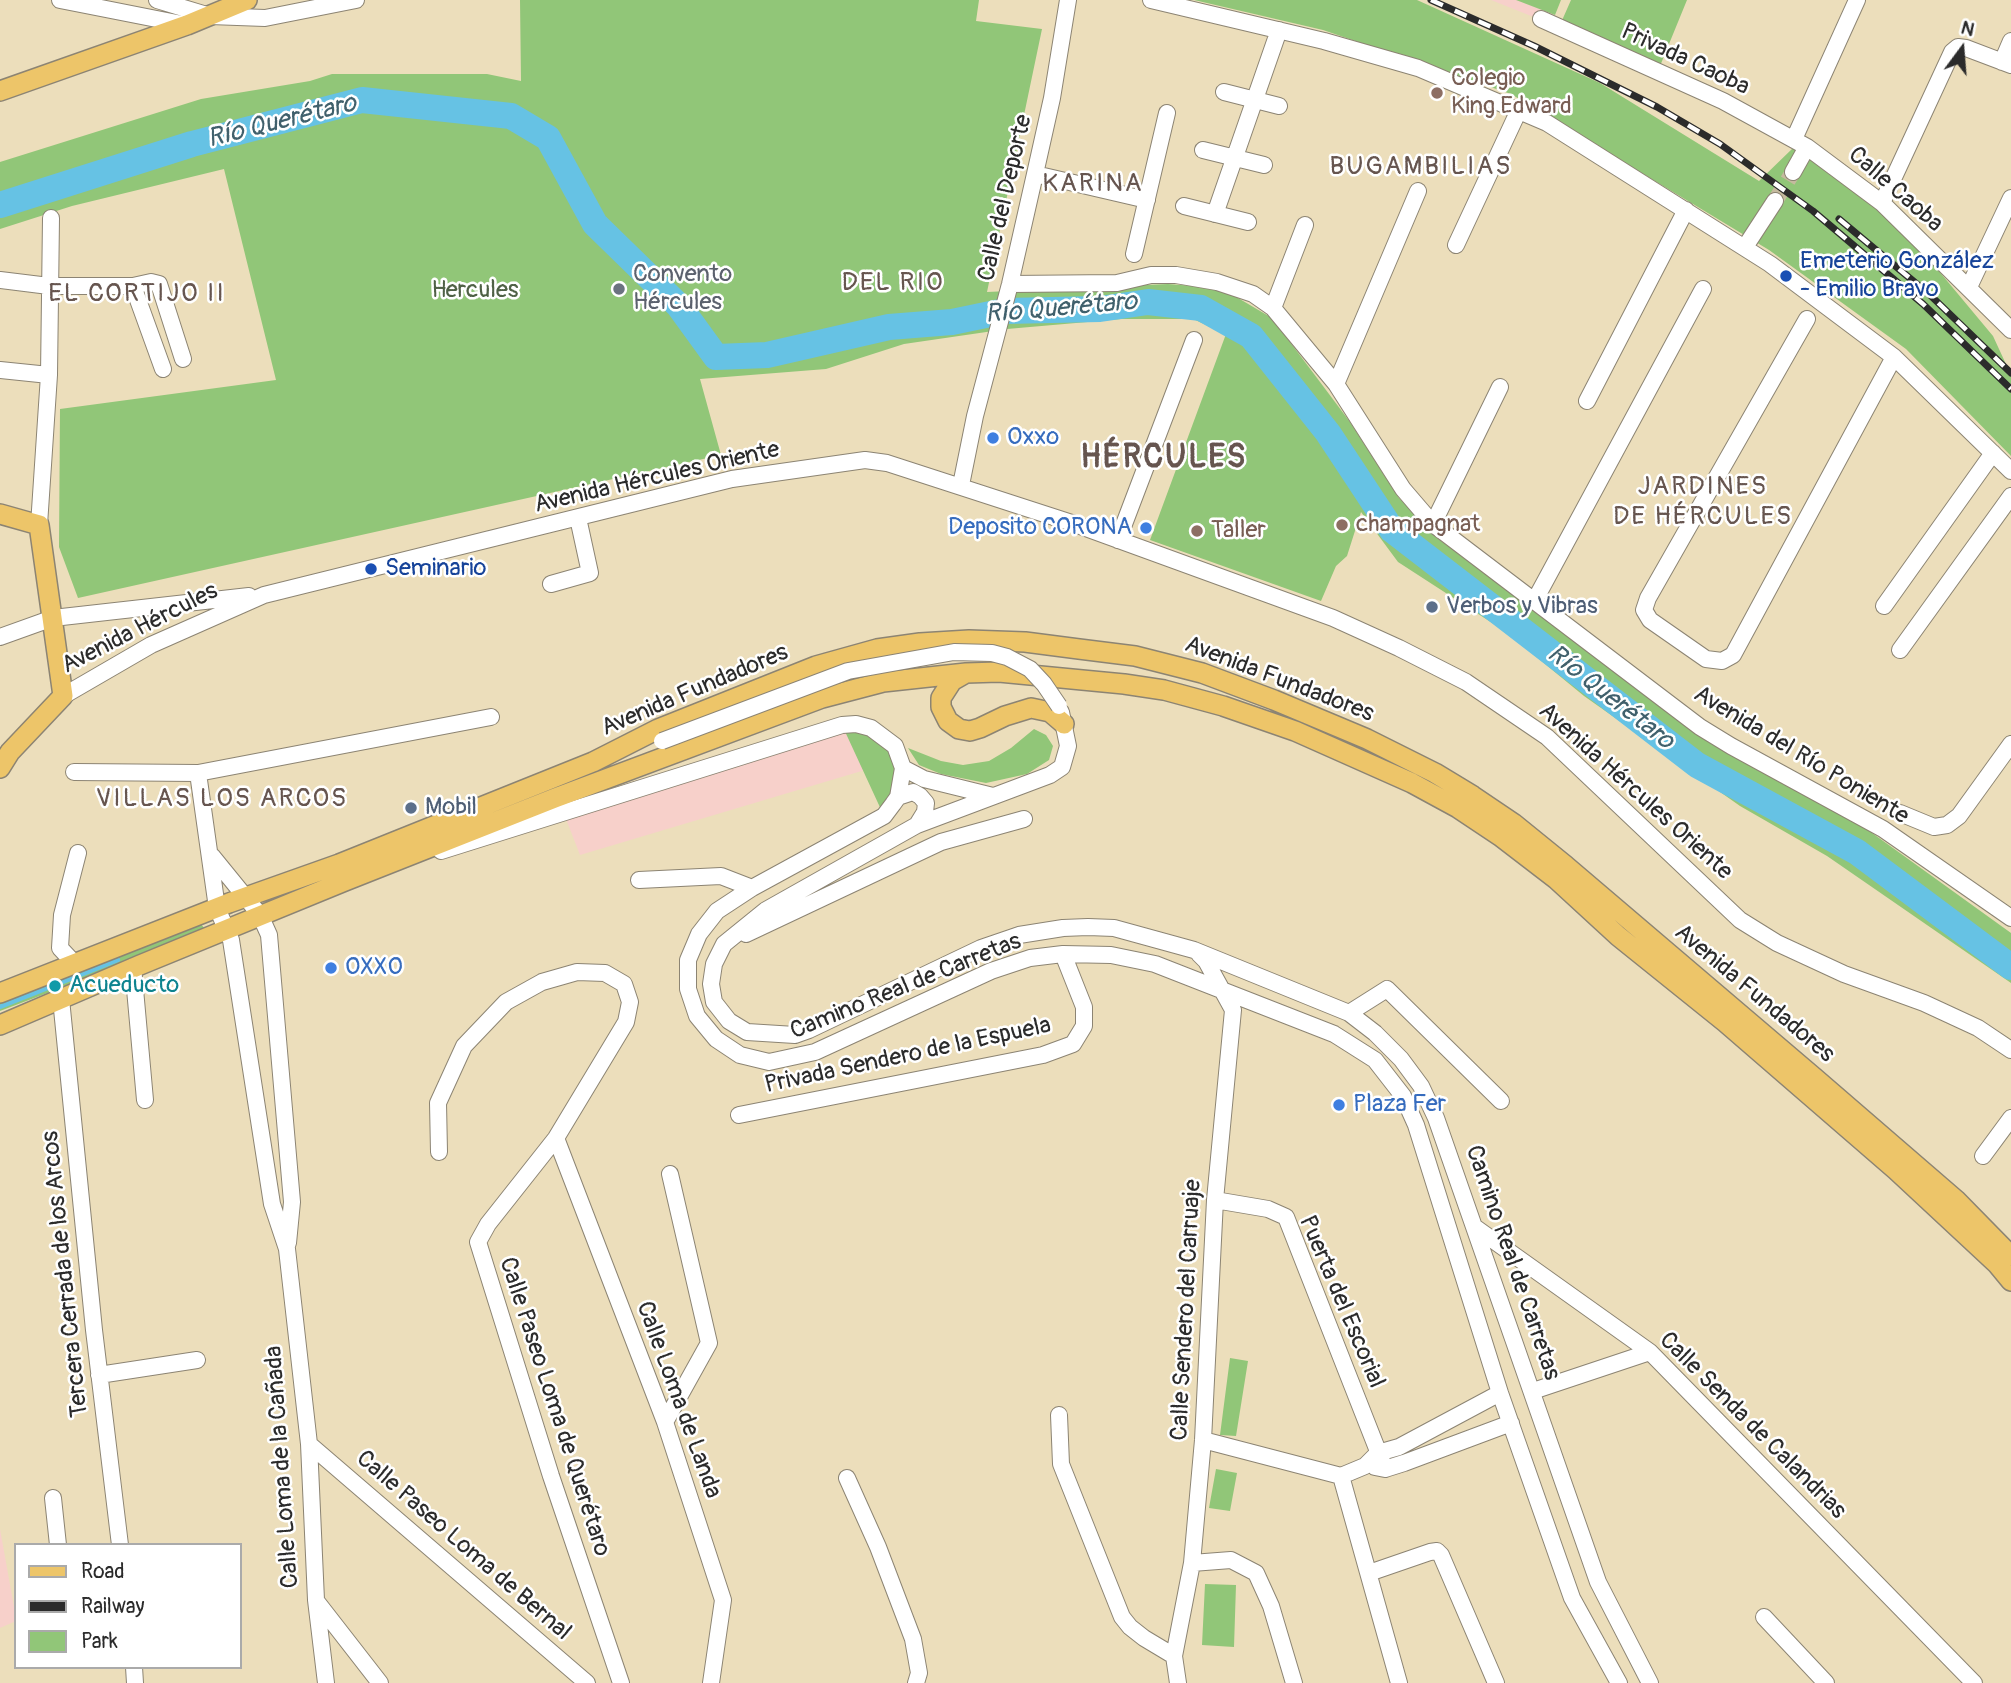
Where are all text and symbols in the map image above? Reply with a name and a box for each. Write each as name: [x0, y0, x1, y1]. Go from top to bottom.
north arrow: [1927, 14, 1997, 84]
text: N: [1958, 16, 1977, 42]
street label: Privada Caoba: [1616, 18, 1754, 102]
place label: Colegio King Edward: [1451, 65, 1572, 121]
marker: Colegio King Edward: [1429, 85, 1445, 101]
water label: Río Querétaro: [204, 88, 360, 156]
street label: Calle del Deporte: [973, 112, 1039, 284]
street label: Calle Caoba: [1842, 141, 1948, 239]
district label: BUGAMBILIAS: [1331, 151, 1511, 183]
district label: KARINA: [1043, 168, 1143, 200]
place label: Emeterio González - Emilio Bravo: [1800, 248, 1994, 304]
place label: Convento Hércules: [633, 261, 732, 317]
district label: DEL RIO: [842, 267, 944, 299]
marker: Emeterio González - Emilio Bravo: [1778, 268, 1794, 284]
park label: Hercules: [431, 277, 519, 305]
district label: EL CORTIJO II: [50, 278, 224, 310]
marker: Convento Hércules: [611, 281, 627, 297]
water label: Río Querétaro: [984, 287, 1138, 331]
place label: Oxxo: [1007, 424, 1059, 452]
marker: Oxxo: [985, 430, 1001, 446]
street label: Avenida Hércules Oriente: [532, 436, 782, 520]
district label: HÉRCULES: [1082, 440, 1246, 478]
district label: JARDINES DE HÉRCULES: [1614, 471, 1792, 532]
place label: champagnat: [1356, 511, 1480, 539]
place label: Deposito CORONA: [948, 514, 1132, 542]
place label: Taller: [1211, 517, 1266, 545]
marker: champagnat: [1334, 517, 1350, 533]
marker: Deposito CORONA: [1138, 520, 1154, 536]
marker: Taller: [1189, 523, 1205, 539]
place label: Seminario: [385, 555, 486, 583]
marker: Seminario: [363, 561, 379, 577]
street label: Avenida Hércules: [57, 577, 223, 681]
place label: Verbos y Vibras: [1446, 593, 1598, 621]
marker: Verbos y Vibras: [1424, 599, 1440, 615]
street label: Avenida Fundadores: [1180, 631, 1378, 729]
street label: Avenida Fundadores: [597, 639, 793, 743]
water label: Río Querétaro: [1540, 639, 1680, 757]
street label: Avenida del Río Poniente: [1688, 680, 1914, 832]
street label: Avenida Hércules Oriente: [1532, 697, 1738, 887]
district label: VILLAS LOS ARCOS: [98, 783, 346, 815]
place label: Mobil: [425, 794, 477, 822]
marker: Mobil: [403, 800, 419, 816]
street label: Avenida Fundadores: [1668, 919, 1840, 1069]
street label: Camino Real de Carretas: [786, 928, 1026, 1046]
place label: OXXO: [345, 954, 403, 982]
marker: OXXO: [323, 960, 339, 976]
place label: Acueducto: [69, 972, 179, 1000]
marker: Acueducto: [47, 978, 63, 994]
street label: Privada Sendero de la Espuela: [762, 1012, 1054, 1100]
place label: Plaza Fer: [1353, 1091, 1446, 1119]
marker: Plaza Fer: [1331, 1097, 1347, 1113]
street label: Tercera Cerrada de los Arcos: [37, 1129, 95, 1419]
street label: Camino Real de Carretas: [1458, 1142, 1566, 1384]
street label: Calle Sendero del Carruaje: [1166, 1179, 1208, 1441]
street label: Puerta del Escorial: [1292, 1211, 1390, 1393]
street label: Calle Paseo Loma de Querétaro: [492, 1254, 616, 1560]
street label: Calle Loma de Landa: [629, 1298, 727, 1502]
street label: Calle Senda de Calandrias: [1652, 1326, 1852, 1526]
street label: Calle Loma de la Cañada: [260, 1345, 306, 1589]
street label: Calle Paseo Loma de Bernal: [350, 1445, 576, 1647]
legend: [14, 1543, 242, 1669]
text: Road: [81, 1558, 125, 1585]
text: Railway: [81, 1593, 145, 1620]
text: Park: [81, 1628, 118, 1655]

